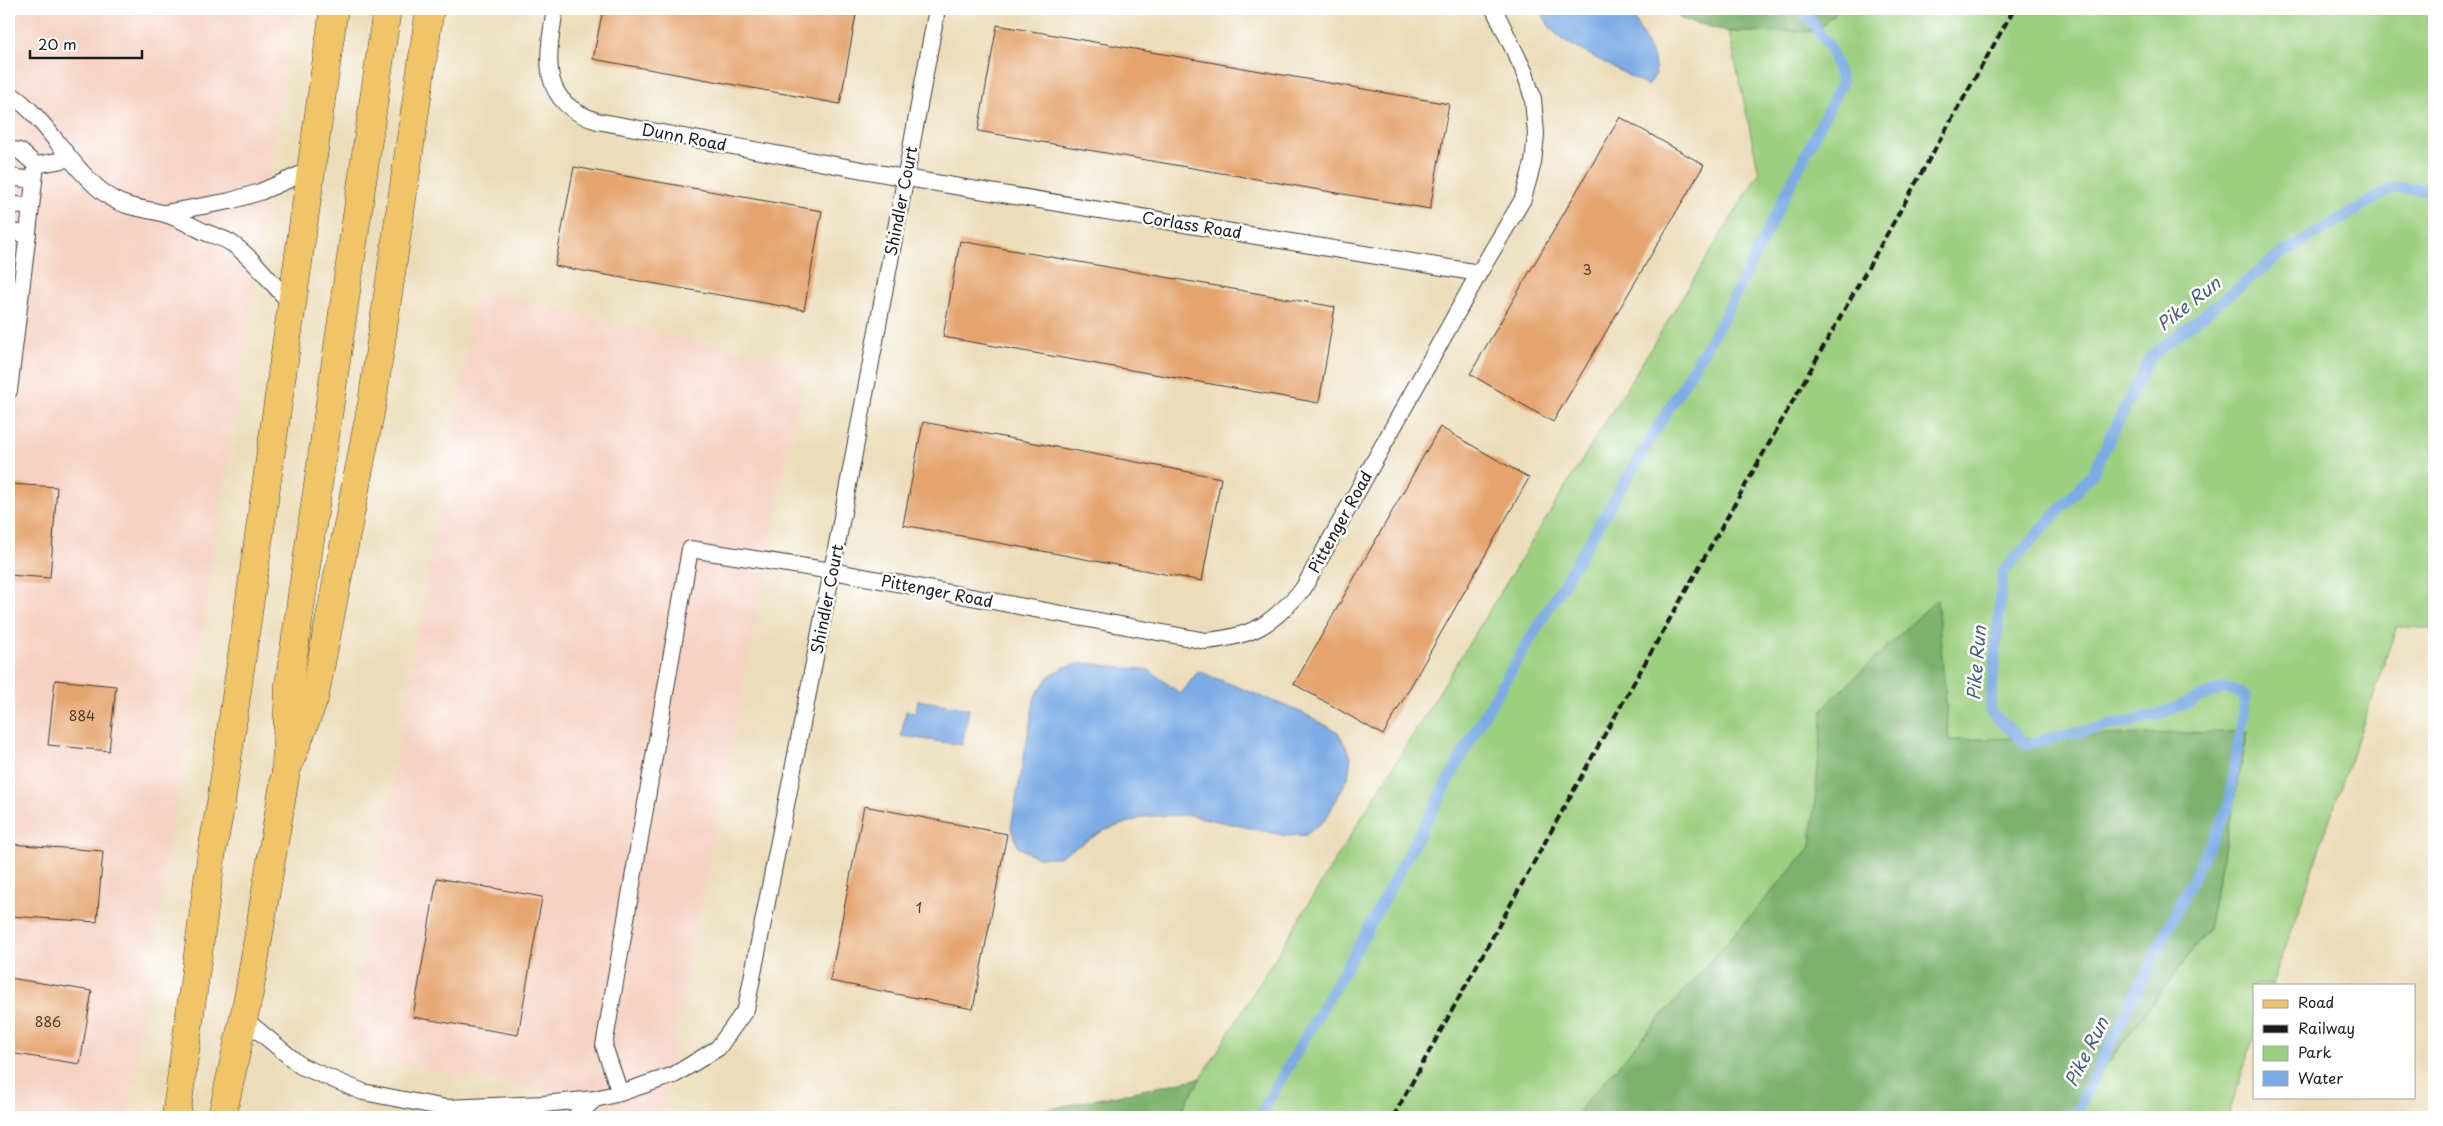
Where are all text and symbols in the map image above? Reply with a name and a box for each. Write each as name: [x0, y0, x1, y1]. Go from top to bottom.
scale bar: [30, 28, 142, 60]
text: 20 m: [38, 32, 77, 55]
street label: Dunn Road: [640, 116, 729, 156]
street label: Shindler Court: [878, 143, 923, 258]
street label: Corlass Road: [1140, 204, 1244, 244]
house number: 3: [1582, 259, 1592, 280]
water label: Pike Run: [2150, 269, 2227, 336]
street label: Pittenger Road: [1301, 466, 1377, 577]
street label: Shindler Court: [804, 541, 849, 656]
street label: Pittenger Road: [879, 567, 995, 613]
water label: Pike Run: [1959, 623, 1992, 701]
house number: 884: [69, 705, 95, 726]
house number: 1: [916, 897, 922, 918]
legend: [2253, 984, 2416, 1098]
text: Road: [2298, 990, 2334, 1013]
house number: 886: [35, 1011, 61, 1032]
water label: Pike Run: [2057, 1011, 2115, 1091]
text: Railway: [2298, 1016, 2355, 1039]
text: Park: [2298, 1040, 2332, 1063]
text: Water: [2298, 1066, 2343, 1089]

